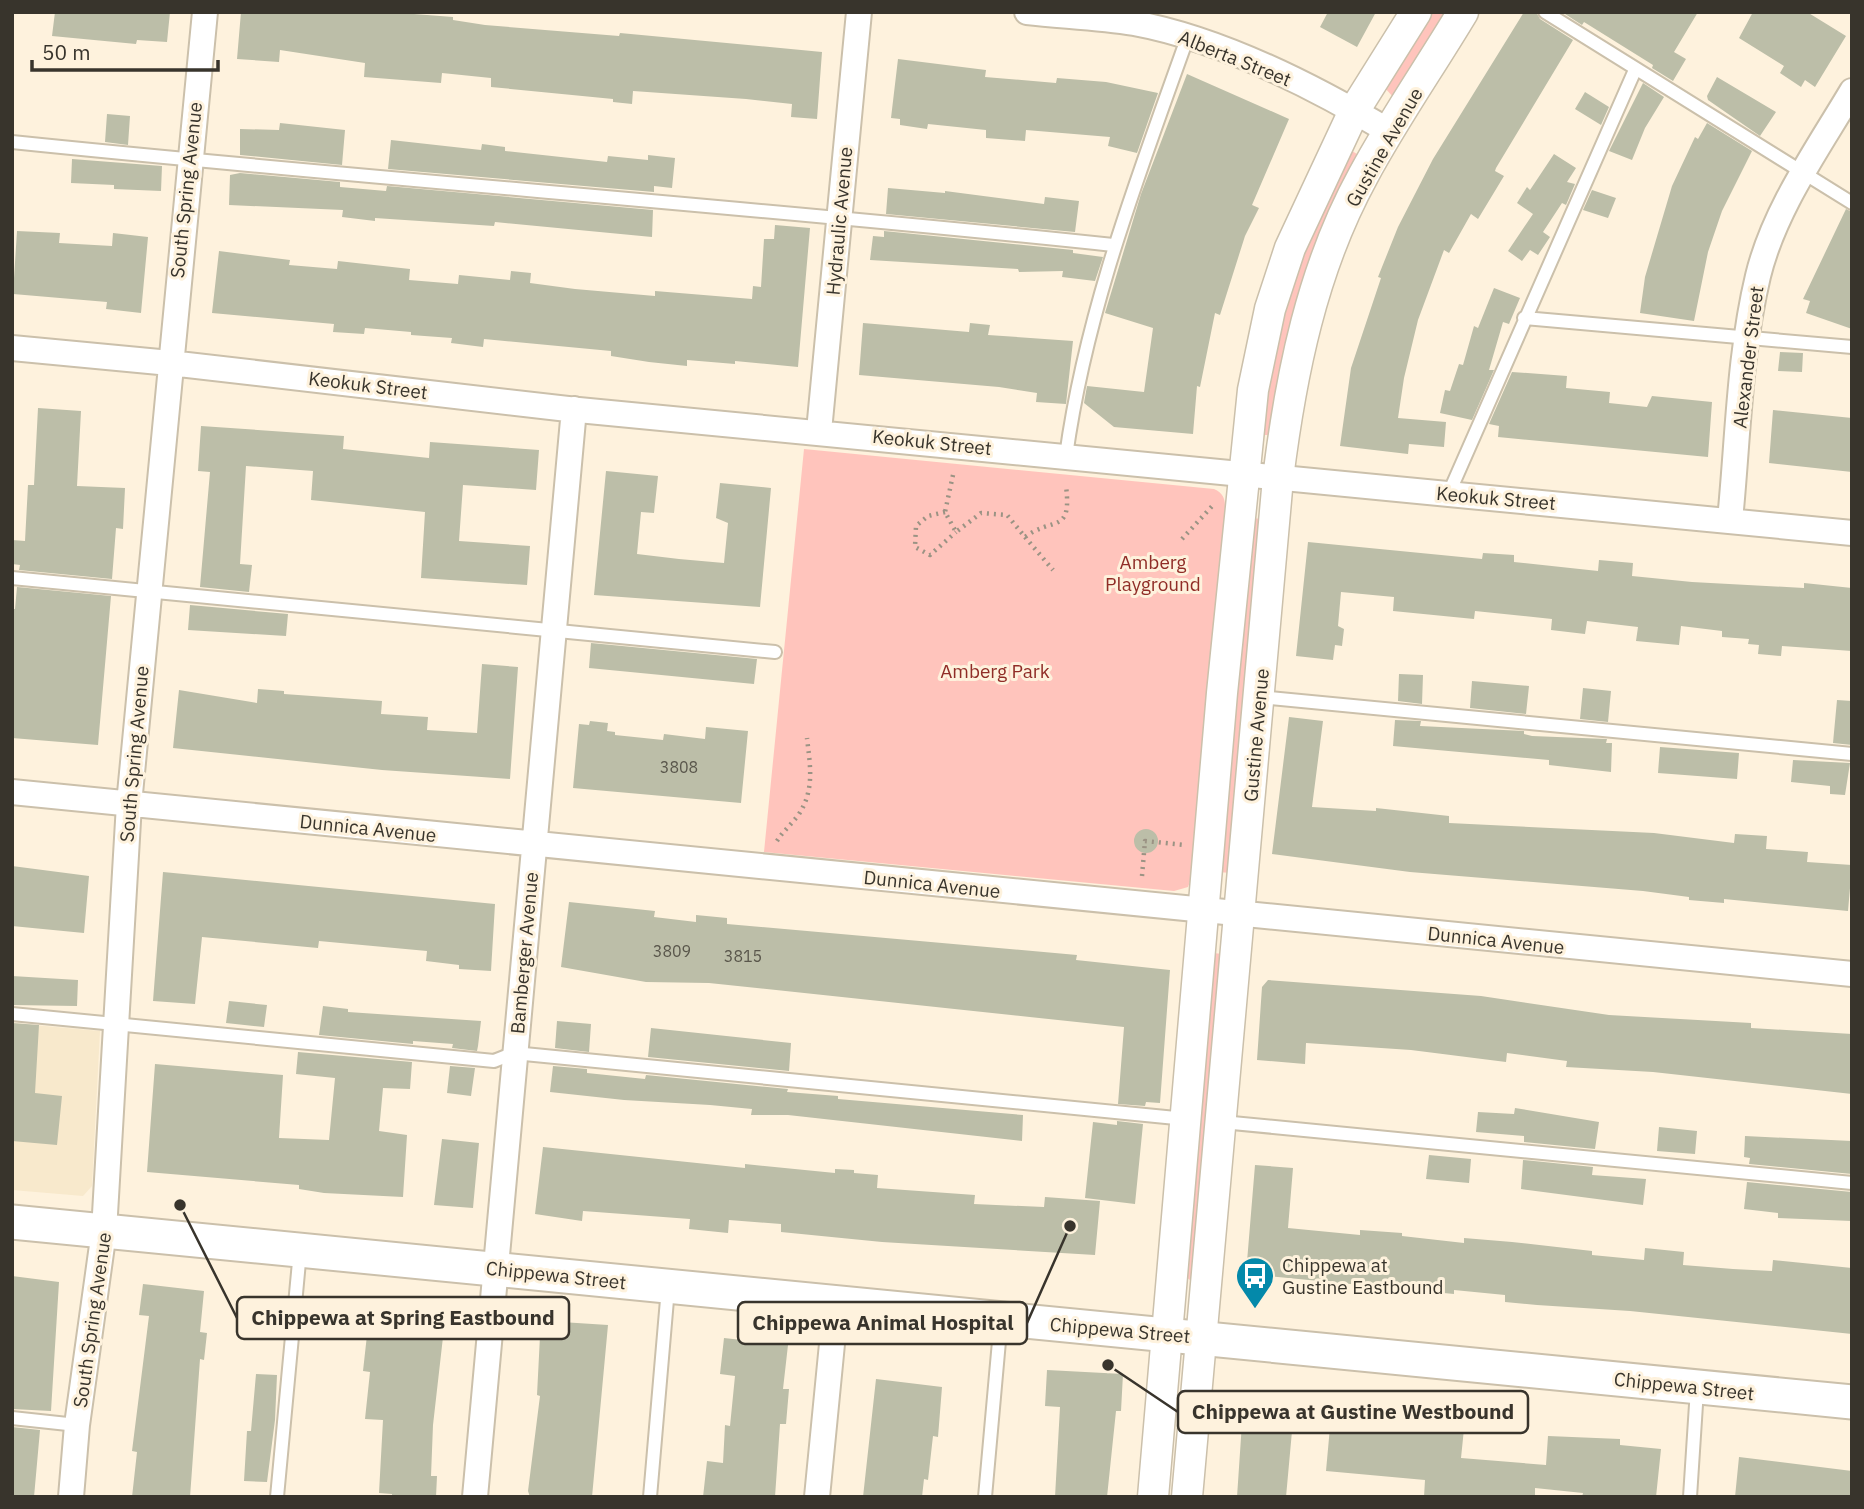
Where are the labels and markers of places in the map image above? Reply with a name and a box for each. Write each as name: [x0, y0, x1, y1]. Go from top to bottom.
place label: Chippewa at Gustine Eastbound: [1282, 1253, 1444, 1299]
bus stop icon: Chippewa at Gustine Eastbound: [1234, 1255, 1276, 1310]
callout: Chippewa at Spring Eastbound: [237, 1297, 569, 1339]
callout: Chippewa Animal Hospital: [738, 1302, 1027, 1344]
callout: Chippewa at Gustine Westbound: [1178, 1391, 1528, 1433]

